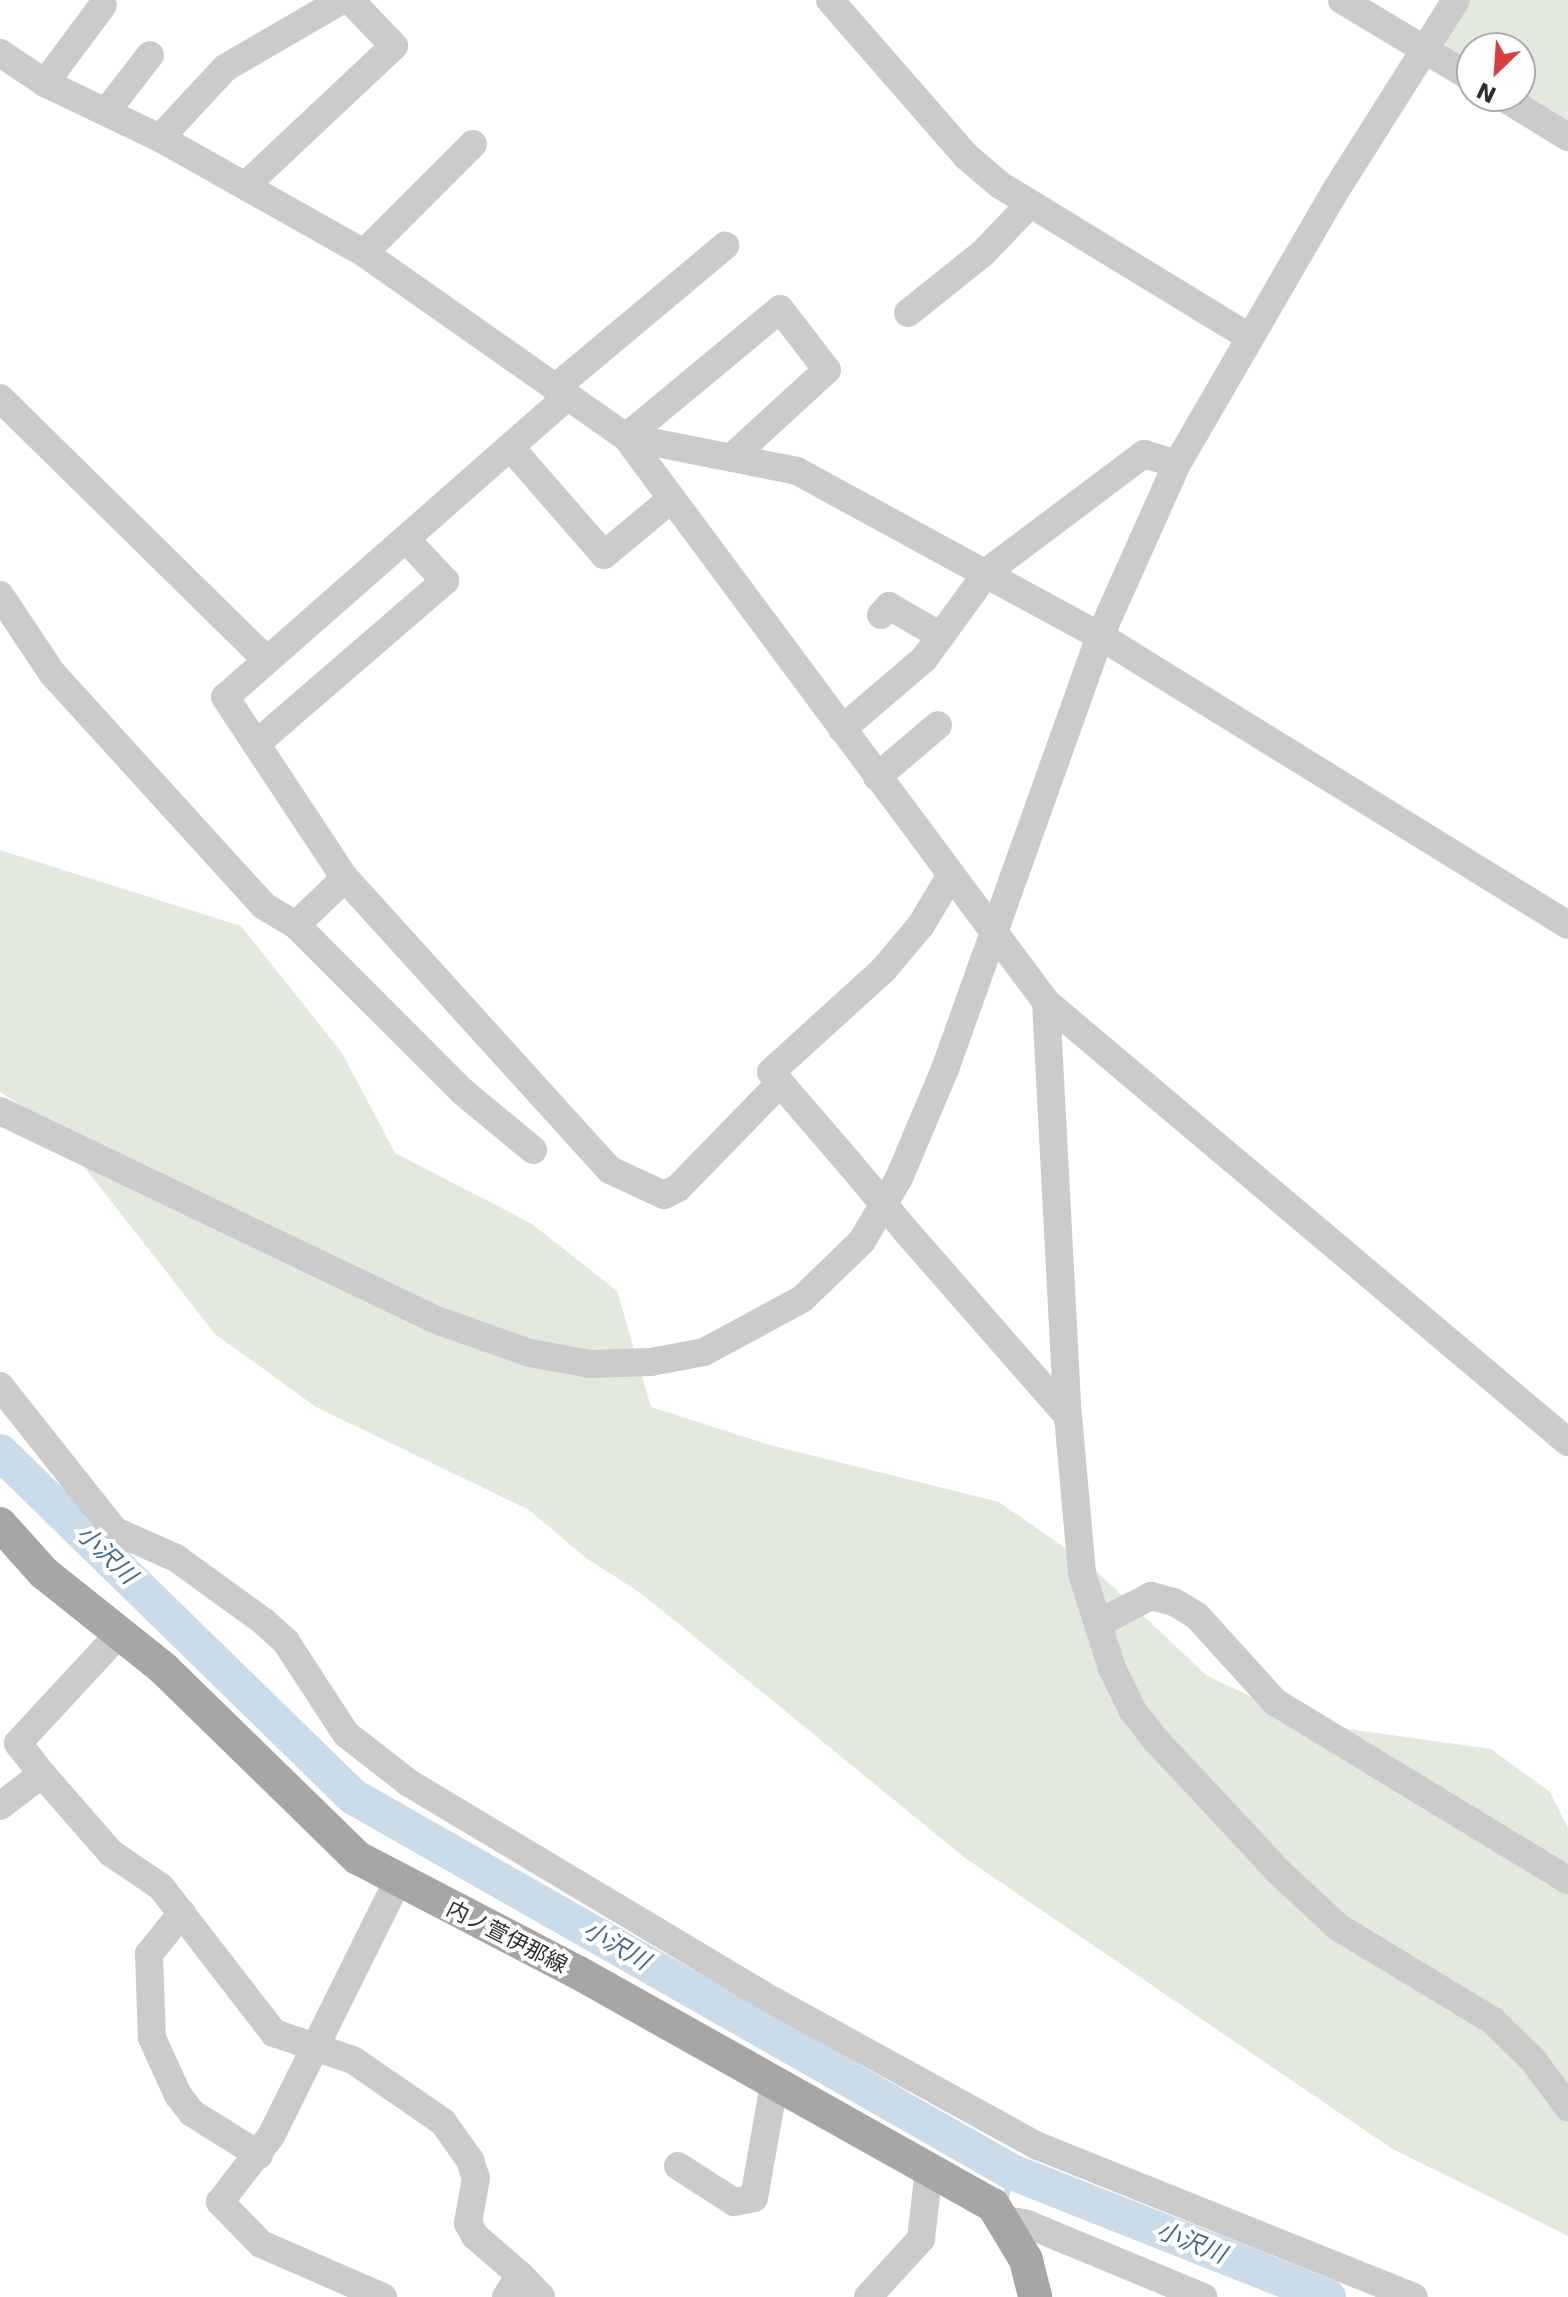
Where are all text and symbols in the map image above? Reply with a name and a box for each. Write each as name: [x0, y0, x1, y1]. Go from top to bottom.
north arrow: [1456, 32, 1536, 112]
text: N: [1473, 77, 1500, 108]
water label: 小沢川: [70, 1520, 142, 1590]
street label: 内ノ萱伊那線: [442, 1895, 572, 1979]
water label: 小沢川: [578, 1916, 654, 1976]
water label: 小沢川: [1152, 2216, 1230, 2270]

